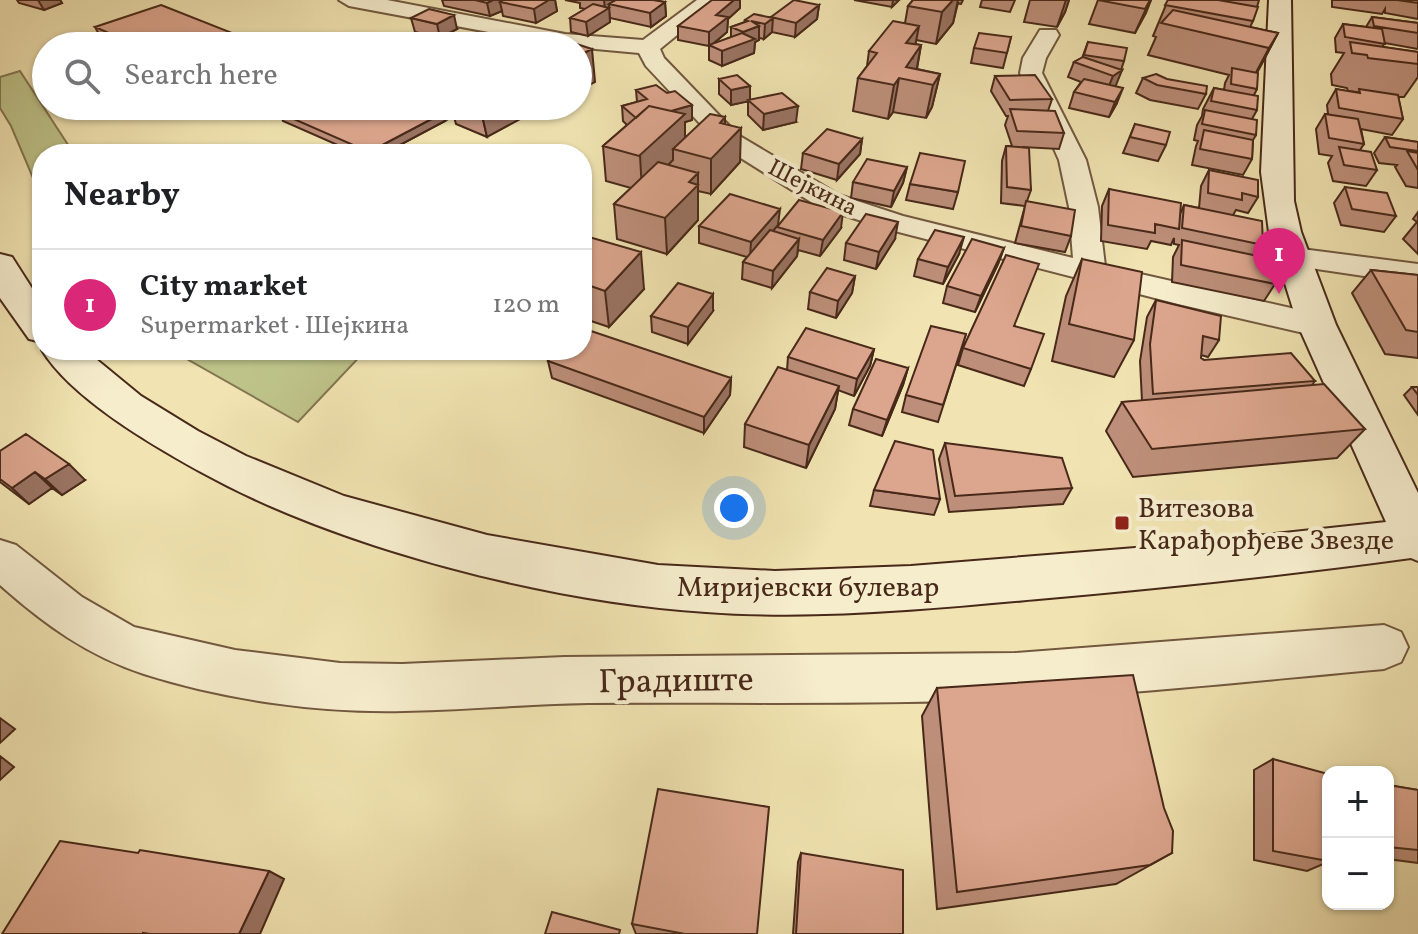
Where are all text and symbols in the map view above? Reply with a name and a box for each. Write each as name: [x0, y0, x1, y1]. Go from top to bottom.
search box: [32, 32, 592, 120]
icon: search: [60, 54, 104, 98]
text: Search here: [124, 55, 278, 97]
street label: Шејкина: [761, 152, 863, 226]
text: Nearby: [64, 173, 180, 220]
pin: 1: [1253, 228, 1305, 294]
text: City market: [140, 266, 308, 308]
text: 1: [85, 287, 95, 323]
text: 120 m: [492, 287, 560, 323]
text: Supermarket · Шејкина: [140, 308, 409, 344]
your location: [714, 488, 754, 528]
place label: Витезова Карађорђеве Звезде: [1138, 490, 1394, 561]
marker: Витезова Карађорђеве Звезде: [1113, 514, 1131, 532]
street label: Миријевски булевар: [677, 569, 939, 608]
street label: Градиште: [598, 658, 754, 707]
map controls: [1322, 766, 1394, 910]
button: +: [1322, 766, 1394, 838]
button: −: [1322, 838, 1394, 910]

